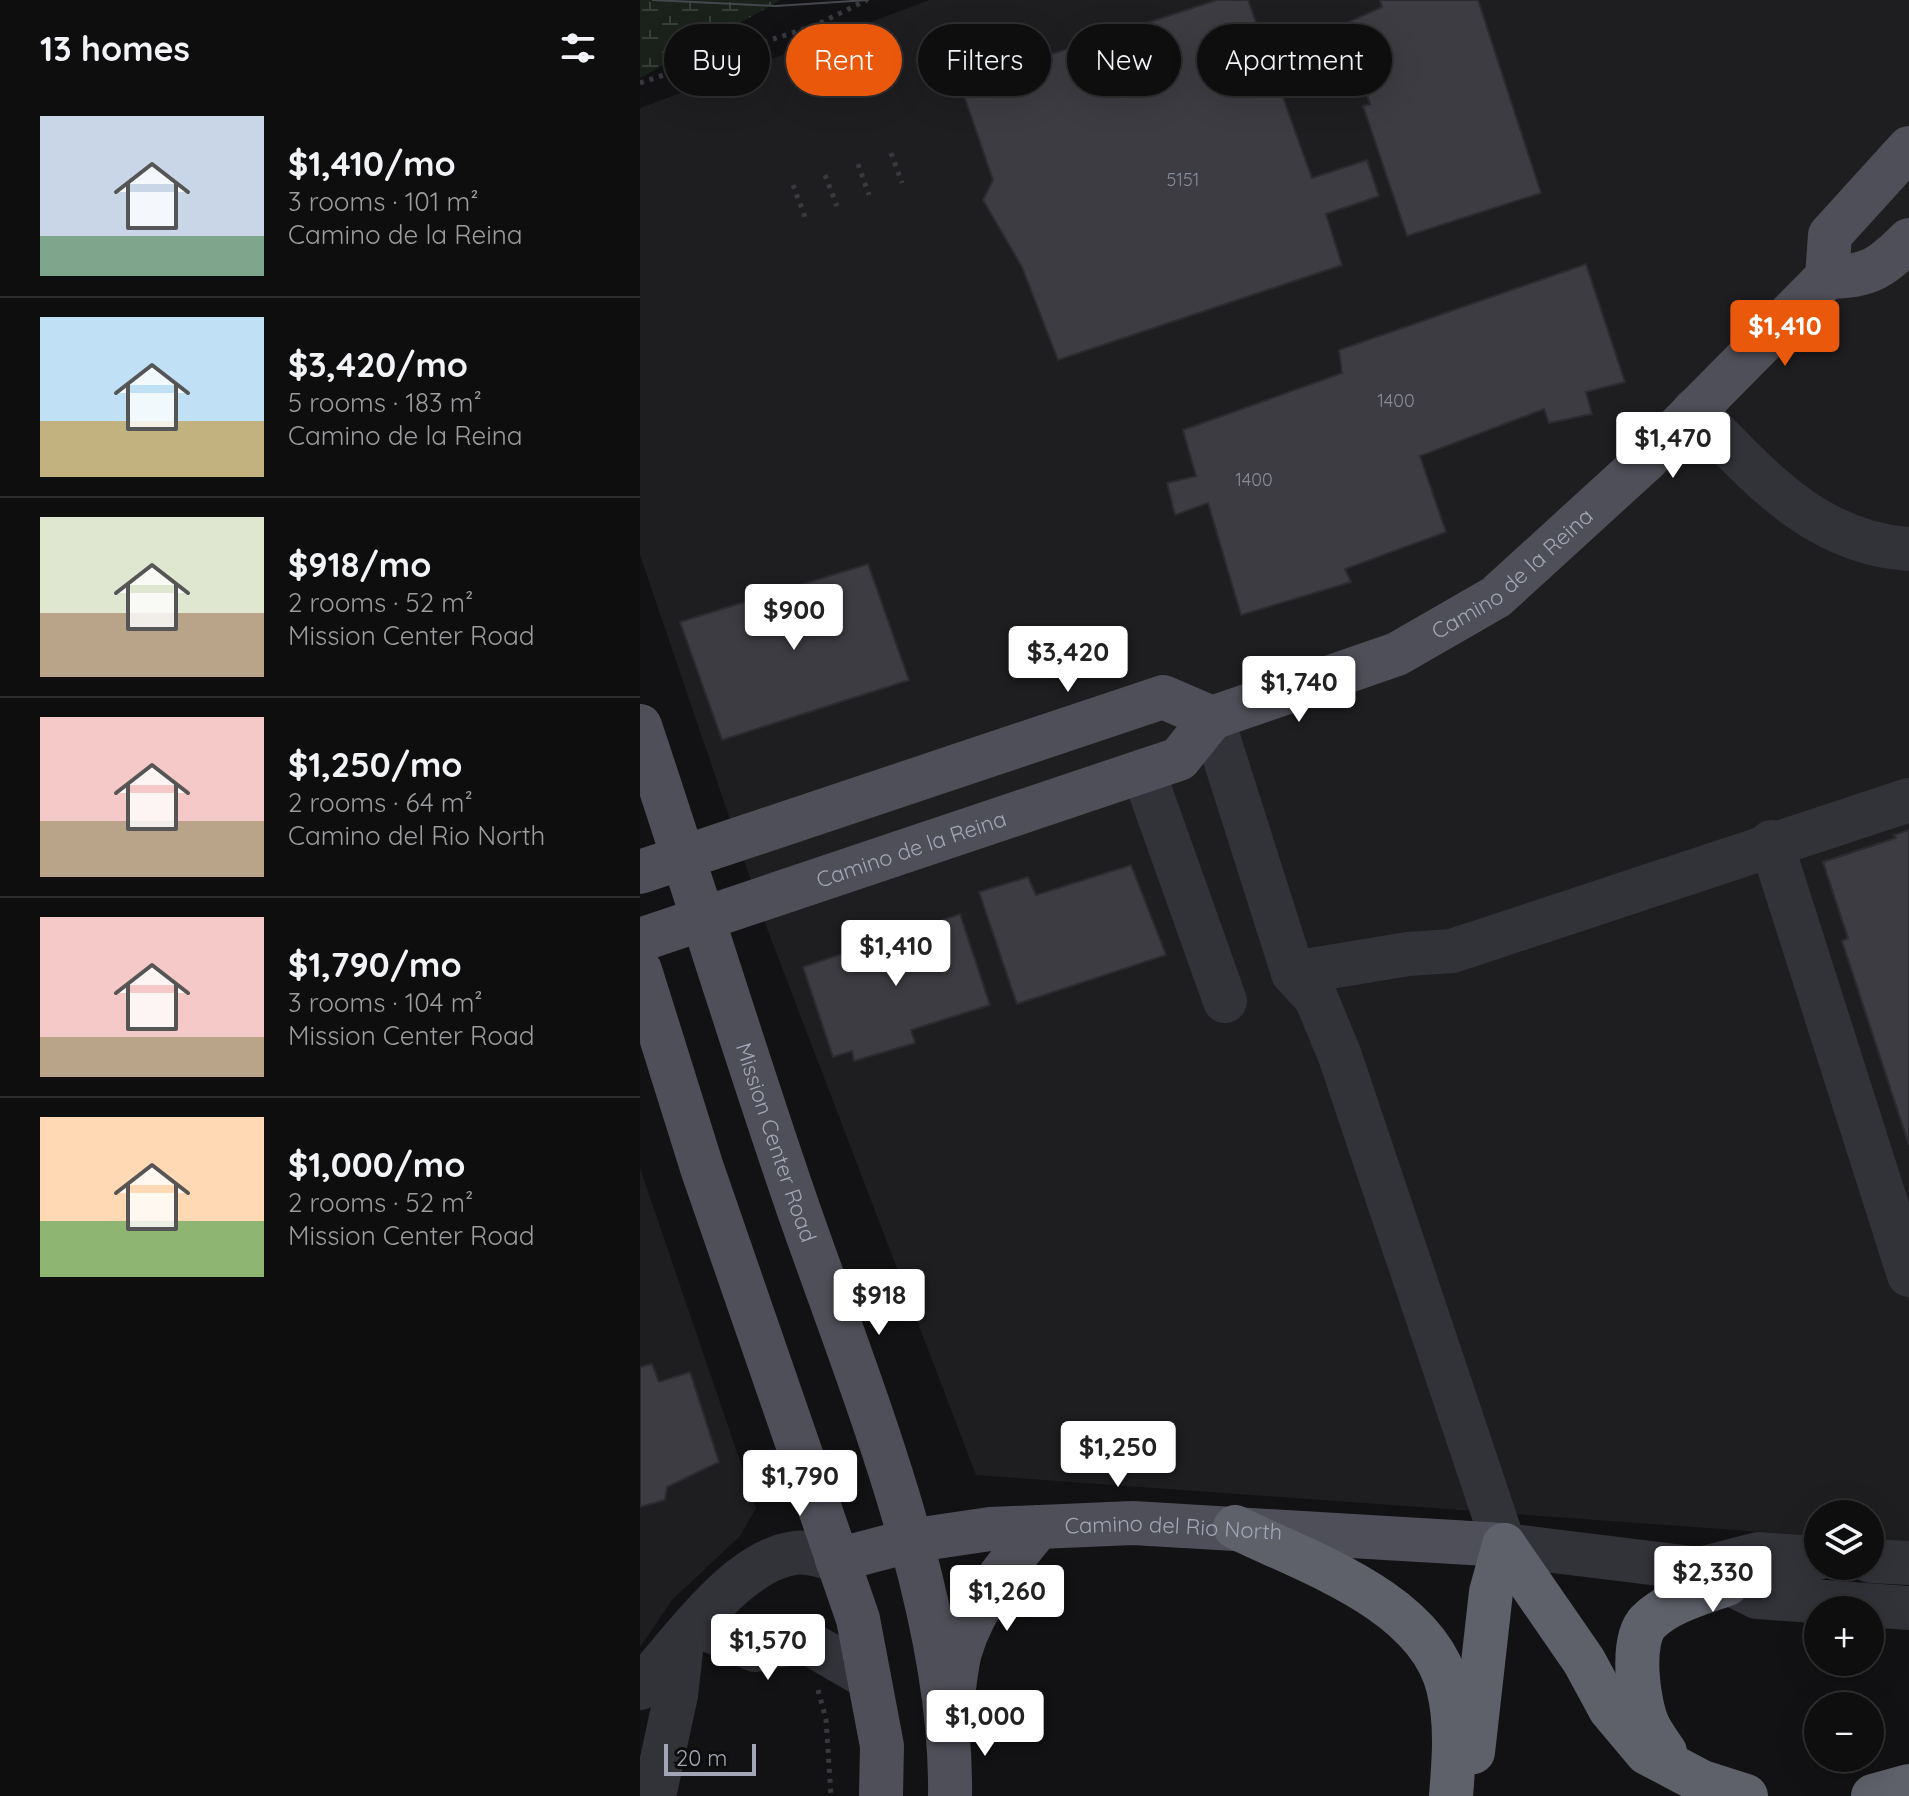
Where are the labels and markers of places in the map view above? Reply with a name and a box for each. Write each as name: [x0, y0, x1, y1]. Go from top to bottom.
pin: $1,410: [1720, 300, 1850, 368]
pin: $1,470: [1608, 412, 1738, 480]
pin: $900: [747, 584, 841, 652]
pin: $3,420: [1003, 626, 1133, 694]
pin: $1,740: [1234, 656, 1364, 724]
pin: $1,410: [831, 920, 961, 988]
pin: $918: [832, 1269, 926, 1337]
pin: $1,250: [1053, 1421, 1183, 1489]
pin: $1,790: [735, 1450, 865, 1518]
pin: $2,330: [1648, 1546, 1778, 1614]
pin: $1,260: [942, 1565, 1072, 1633]
pin: $1,570: [703, 1614, 833, 1682]
pin: $1,000: [920, 1690, 1050, 1758]

